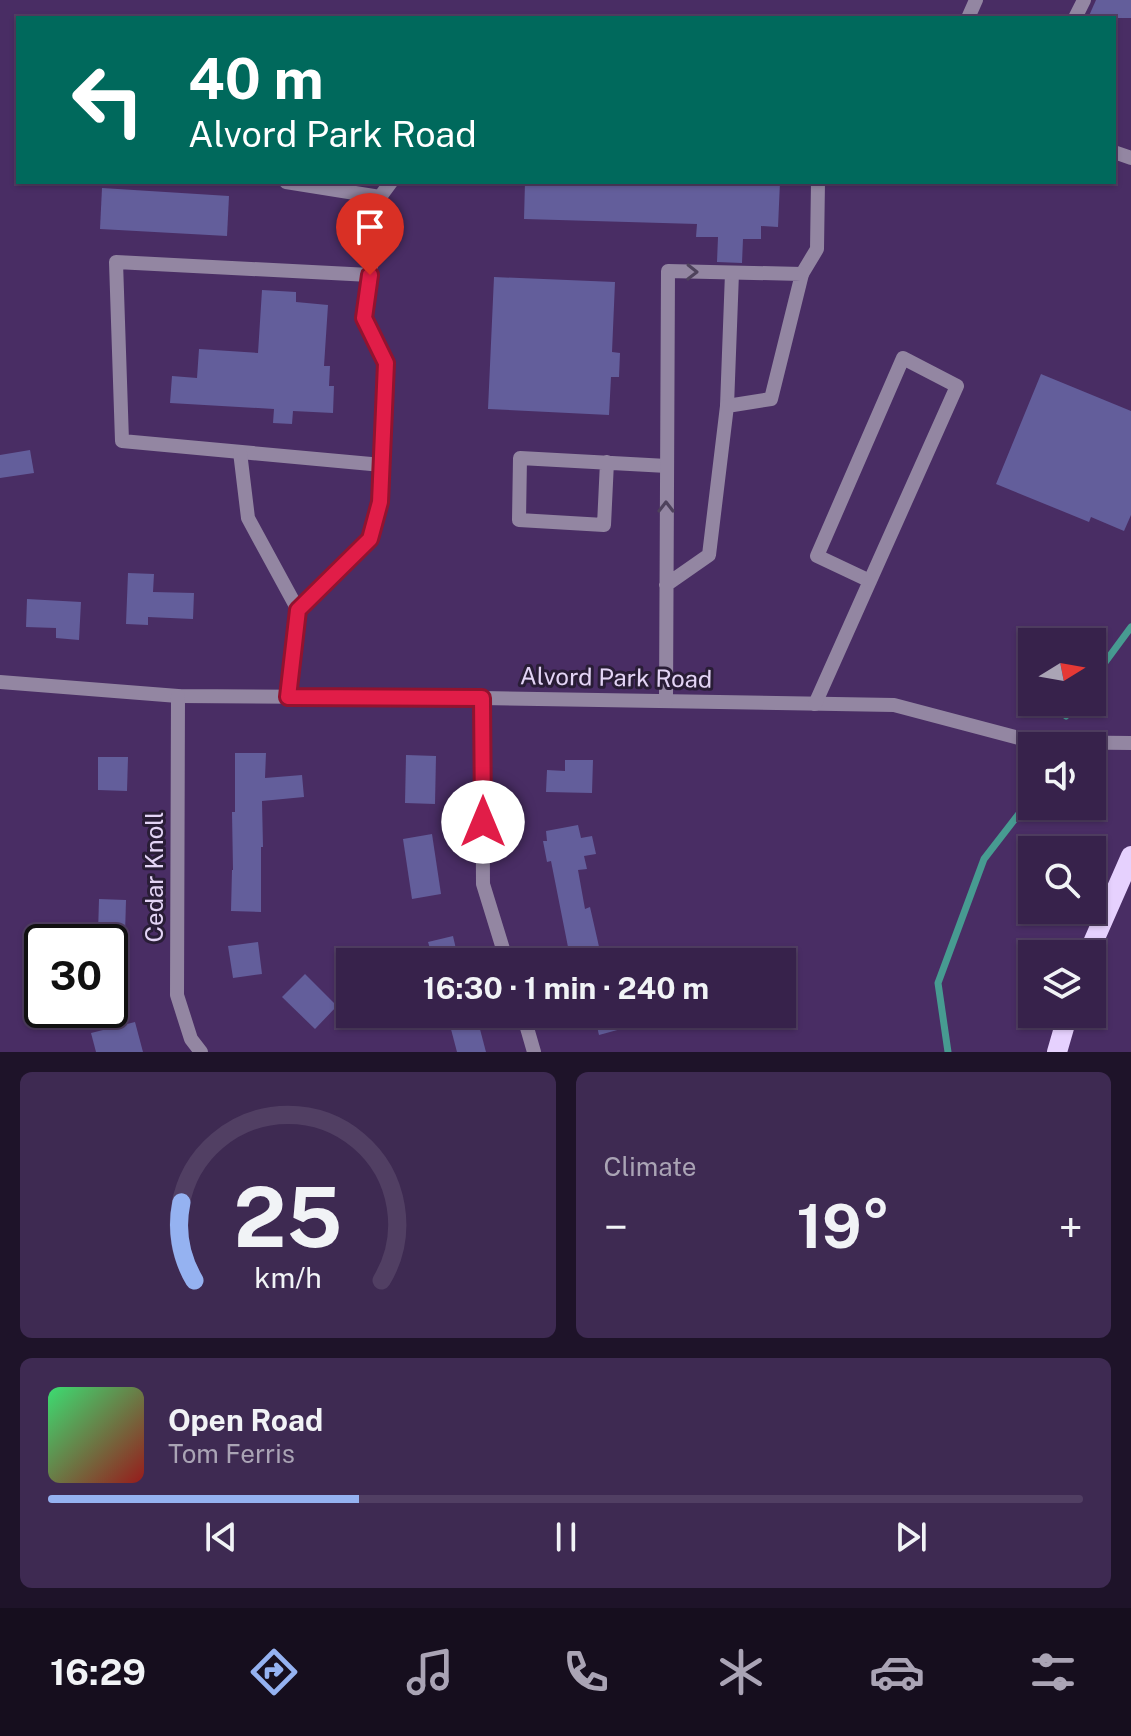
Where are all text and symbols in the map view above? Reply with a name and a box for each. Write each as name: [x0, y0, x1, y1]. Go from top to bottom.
text: 40 m: [188, 46, 324, 112]
icon: left: [56, 48, 160, 152]
text: Alvord Park Road: [188, 113, 477, 155]
pin: [336, 193, 404, 275]
icon: arrive: [348, 205, 392, 249]
one-way arrow: [686, 263, 699, 281]
one-way arrow: [657, 500, 675, 513]
north arrow: [1018, 628, 1106, 716]
map controls: [1018, 628, 1106, 1028]
street label: Alvord Park Road: [520, 661, 712, 693]
button: sound: [1018, 732, 1106, 820]
position arrow: [441, 780, 525, 864]
street label: Cedar Knoll: [140, 812, 168, 942]
button: search: [1018, 836, 1106, 924]
speed limit sign: 30: [24, 924, 128, 1028]
button: layers: [1018, 940, 1106, 1028]
text: 16:30 · 1 min · 240 m: [423, 970, 709, 1006]
text: Climate: [604, 1151, 697, 1182]
text: 25: [233, 1168, 342, 1266]
text: 19°: [796, 1191, 890, 1262]
text: −: [604, 1201, 628, 1253]
text: +: [1059, 1201, 1083, 1253]
text: km/h: [254, 1261, 321, 1294]
text: Open Road: [168, 1402, 323, 1438]
text: Tom Ferris: [168, 1438, 295, 1469]
icon: previous: [199, 1515, 243, 1559]
icon: pause: [544, 1515, 588, 1559]
icon: next: [889, 1515, 933, 1559]
icon: directions: [246, 1644, 302, 1700]
icon: music: [402, 1644, 458, 1700]
icon: phone: [558, 1644, 614, 1700]
icon: climate: [713, 1644, 769, 1700]
icon: car: [869, 1644, 925, 1700]
icon: filters: [1025, 1644, 1081, 1700]
text: 16:29: [50, 1651, 146, 1693]

